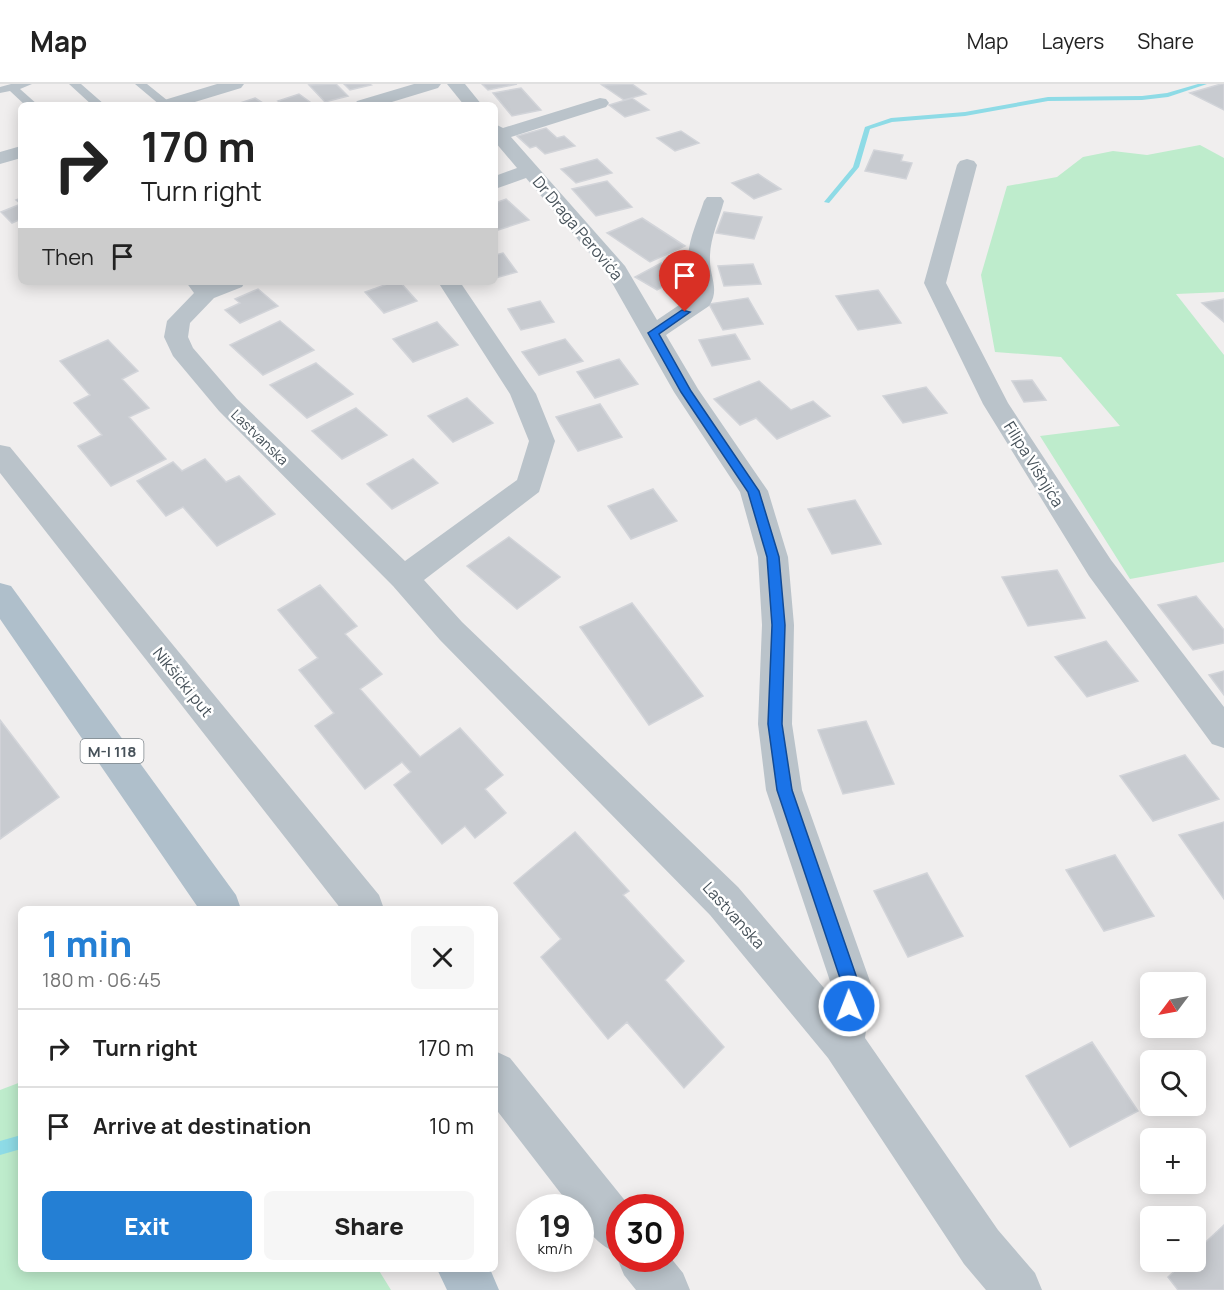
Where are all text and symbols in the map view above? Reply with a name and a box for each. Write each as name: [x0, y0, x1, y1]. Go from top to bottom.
text: Map: [30, 22, 87, 60]
text: Map: [967, 27, 1008, 55]
text: Layers: [1041, 27, 1104, 55]
text: Share: [1137, 27, 1194, 55]
text: 170 m: [141, 117, 256, 175]
icon: right: [42, 126, 120, 204]
street label: Dr Draga Perovića: [528, 171, 628, 285]
text: Turn right: [141, 172, 262, 209]
icon: arrive: [106, 240, 139, 273]
text: Then: [42, 242, 94, 272]
pin: [659, 250, 710, 312]
icon: arrive: [668, 259, 701, 292]
street label: Lastvanska: [227, 405, 293, 469]
street label: Filipa Višnjića: [999, 417, 1069, 511]
street label: Nikšićki put: [148, 643, 218, 721]
road number: M-I 118: [80, 739, 144, 763]
street label: Lastvanska: [698, 877, 770, 953]
text: 1 min: [42, 919, 132, 968]
button: close: [411, 926, 474, 989]
text: 180 m · 06:45: [42, 966, 161, 993]
north arrow: [1140, 972, 1206, 1038]
map controls: [1140, 972, 1206, 1272]
position arrow: [817, 974, 881, 1038]
icon: right: [42, 1032, 75, 1065]
text: Turn right: [93, 1033, 198, 1063]
text: 170 m: [418, 1033, 474, 1063]
button: search: [1140, 1050, 1206, 1116]
icon: arrive: [42, 1110, 75, 1143]
text: Arrive at destination: [93, 1111, 311, 1141]
text: 10 m: [429, 1111, 474, 1141]
button: +: [1140, 1128, 1206, 1194]
button: Exit: [42, 1191, 252, 1260]
button: Share: [264, 1191, 474, 1260]
speed limit sign: 30: [606, 1194, 684, 1272]
text: 19: [539, 1205, 571, 1246]
button: −: [1140, 1206, 1206, 1272]
text: km/h: [538, 1238, 572, 1259]

